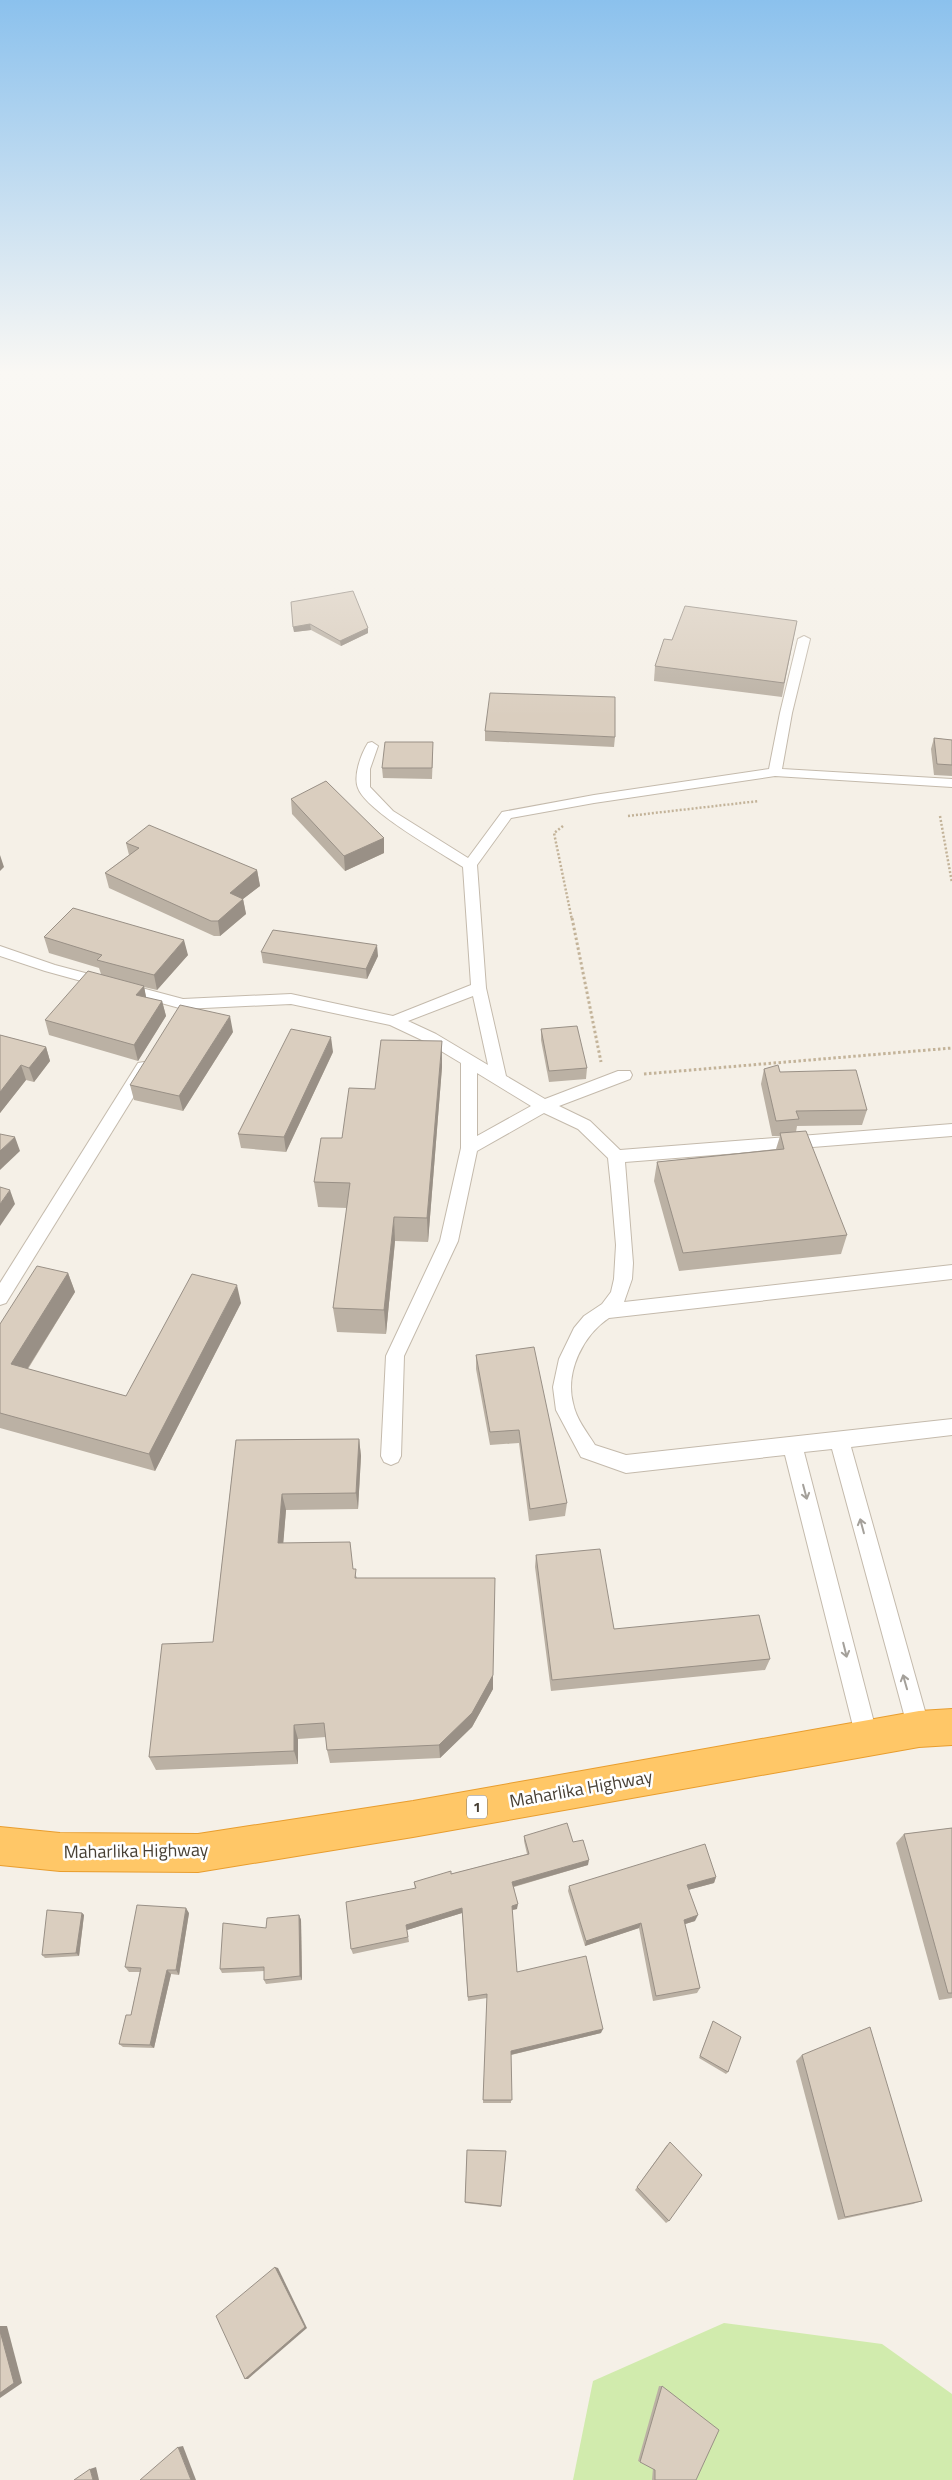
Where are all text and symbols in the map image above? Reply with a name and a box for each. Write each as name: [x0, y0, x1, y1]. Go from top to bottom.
one-way arrow: [800, 1484, 810, 1500]
one-way arrow: [857, 1518, 866, 1534]
one-way arrow: [841, 1641, 850, 1657]
one-way arrow: [900, 1675, 910, 1691]
street label: Maharlika Highway: [507, 1763, 655, 1814]
road number: 1: [467, 1795, 487, 1818]
street label: Maharlika Highway: [63, 1836, 209, 1865]

